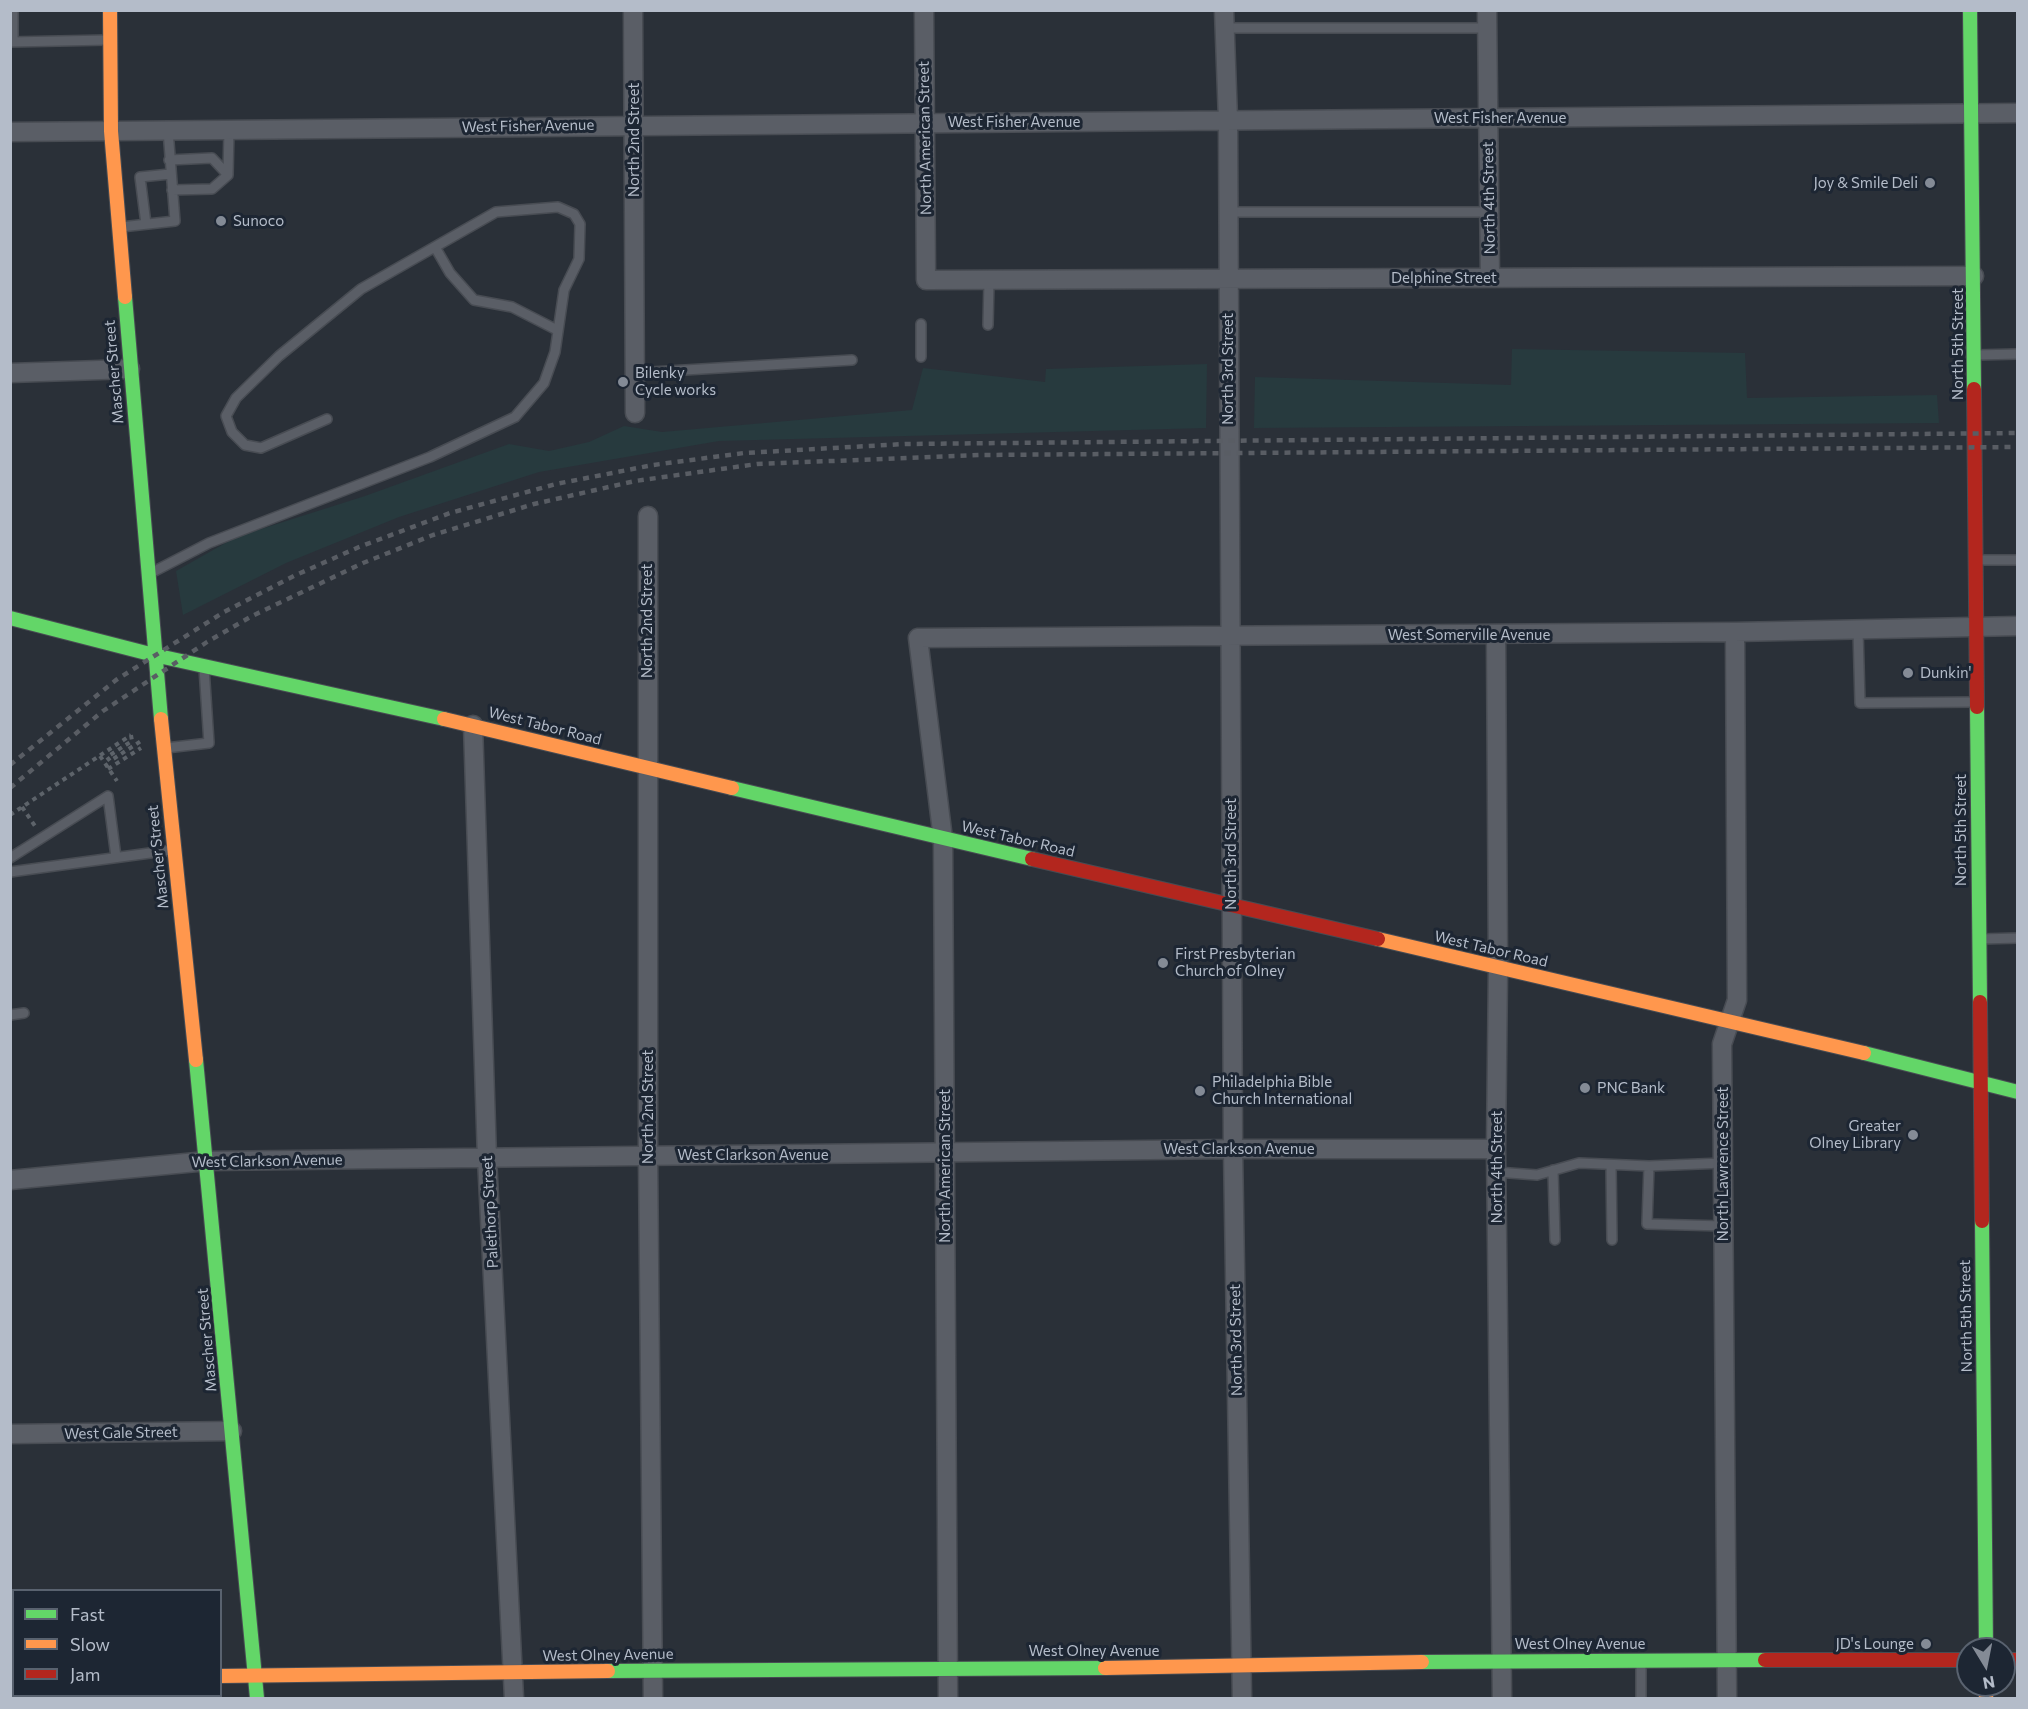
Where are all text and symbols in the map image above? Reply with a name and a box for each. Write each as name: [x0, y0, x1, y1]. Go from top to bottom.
street label: North American Street: [915, 61, 935, 215]
street label: North 2nd Street: [625, 83, 643, 197]
street label: West Fisher Avenue: [1434, 109, 1566, 127]
street label: West Fisher Avenue: [948, 113, 1080, 131]
street label: West Fisher Avenue: [462, 116, 594, 136]
street label: North 4th Street: [1479, 141, 1499, 255]
place label: Joy & Smile Deli: [1813, 174, 1918, 192]
marker: Joy & Smile Deli: [1923, 176, 1937, 190]
place label: Sunoco: [233, 212, 284, 230]
marker: Sunoco: [214, 214, 228, 228]
street label: Delphine Street: [1391, 269, 1497, 287]
street label: North 5th Street: [1949, 288, 1967, 400]
street label: North 3rd Street: [1219, 313, 1237, 425]
street label: Mascher Street: [100, 319, 128, 425]
place label: Bilenky Cycle works: [635, 364, 716, 399]
marker: Bilenky Cycle works: [616, 375, 630, 389]
street label: North 2nd Street: [638, 564, 656, 678]
street label: West Somerville Avenue: [1388, 626, 1550, 644]
place label: Dunkin': [1920, 664, 1972, 682]
marker: Dunkin': [1901, 666, 1915, 680]
street label: West Tabor Road: [487, 703, 603, 749]
street label: North 5th Street: [1952, 774, 1970, 886]
street label: North 3rd Street: [1222, 798, 1240, 910]
street label: Mascher Street: [144, 804, 172, 910]
street label: West Tabor Road: [960, 817, 1076, 861]
street label: West Tabor Road: [1433, 927, 1549, 971]
place label: First Presbyterian Church of Olney: [1175, 945, 1296, 980]
marker: First Presbyterian Church of Olney: [1156, 956, 1170, 970]
street label: North 2nd Street: [639, 1050, 657, 1164]
place label: Philadelphia Bible Church International: [1212, 1073, 1352, 1108]
place label: PNC Bank: [1597, 1079, 1665, 1097]
marker: PNC Bank: [1578, 1081, 1592, 1095]
marker: Philadelphia Bible Church International: [1193, 1084, 1207, 1098]
street label: North Lawrence Street: [1714, 1087, 1732, 1241]
street label: North American Street: [936, 1089, 954, 1243]
street label: North 4th Street: [1488, 1111, 1506, 1223]
place label: Greater Olney Library: [1809, 1117, 1901, 1152]
marker: Greater Olney Library: [1906, 1128, 1920, 1142]
street label: West Clarkson Avenue: [1163, 1140, 1315, 1158]
street label: West Clarkson Avenue: [677, 1146, 829, 1164]
street label: West Clarkson Avenue: [191, 1151, 343, 1171]
street label: Palethorp Street: [478, 1155, 502, 1269]
street label: North 5th Street: [1956, 1260, 1976, 1372]
street label: North 3rd Street: [1226, 1284, 1246, 1396]
street label: Mascher Street: [193, 1287, 221, 1393]
street label: West Gale Street: [64, 1423, 178, 1443]
legend: [12, 1589, 222, 1697]
text: Fast: [70, 1603, 105, 1625]
text: Slow: [70, 1633, 110, 1655]
street label: West Olney Avenue: [1515, 1635, 1645, 1653]
place label: JD's Lounge: [1835, 1635, 1914, 1653]
marker: JD's Lounge: [1919, 1637, 1933, 1651]
north arrow: [1956, 1637, 2016, 1697]
street label: West Olney Avenue: [1029, 1642, 1159, 1660]
street label: West Olney Avenue: [542, 1645, 674, 1665]
text: Jam: [70, 1663, 100, 1685]
text: N: [1981, 1673, 1996, 1694]

